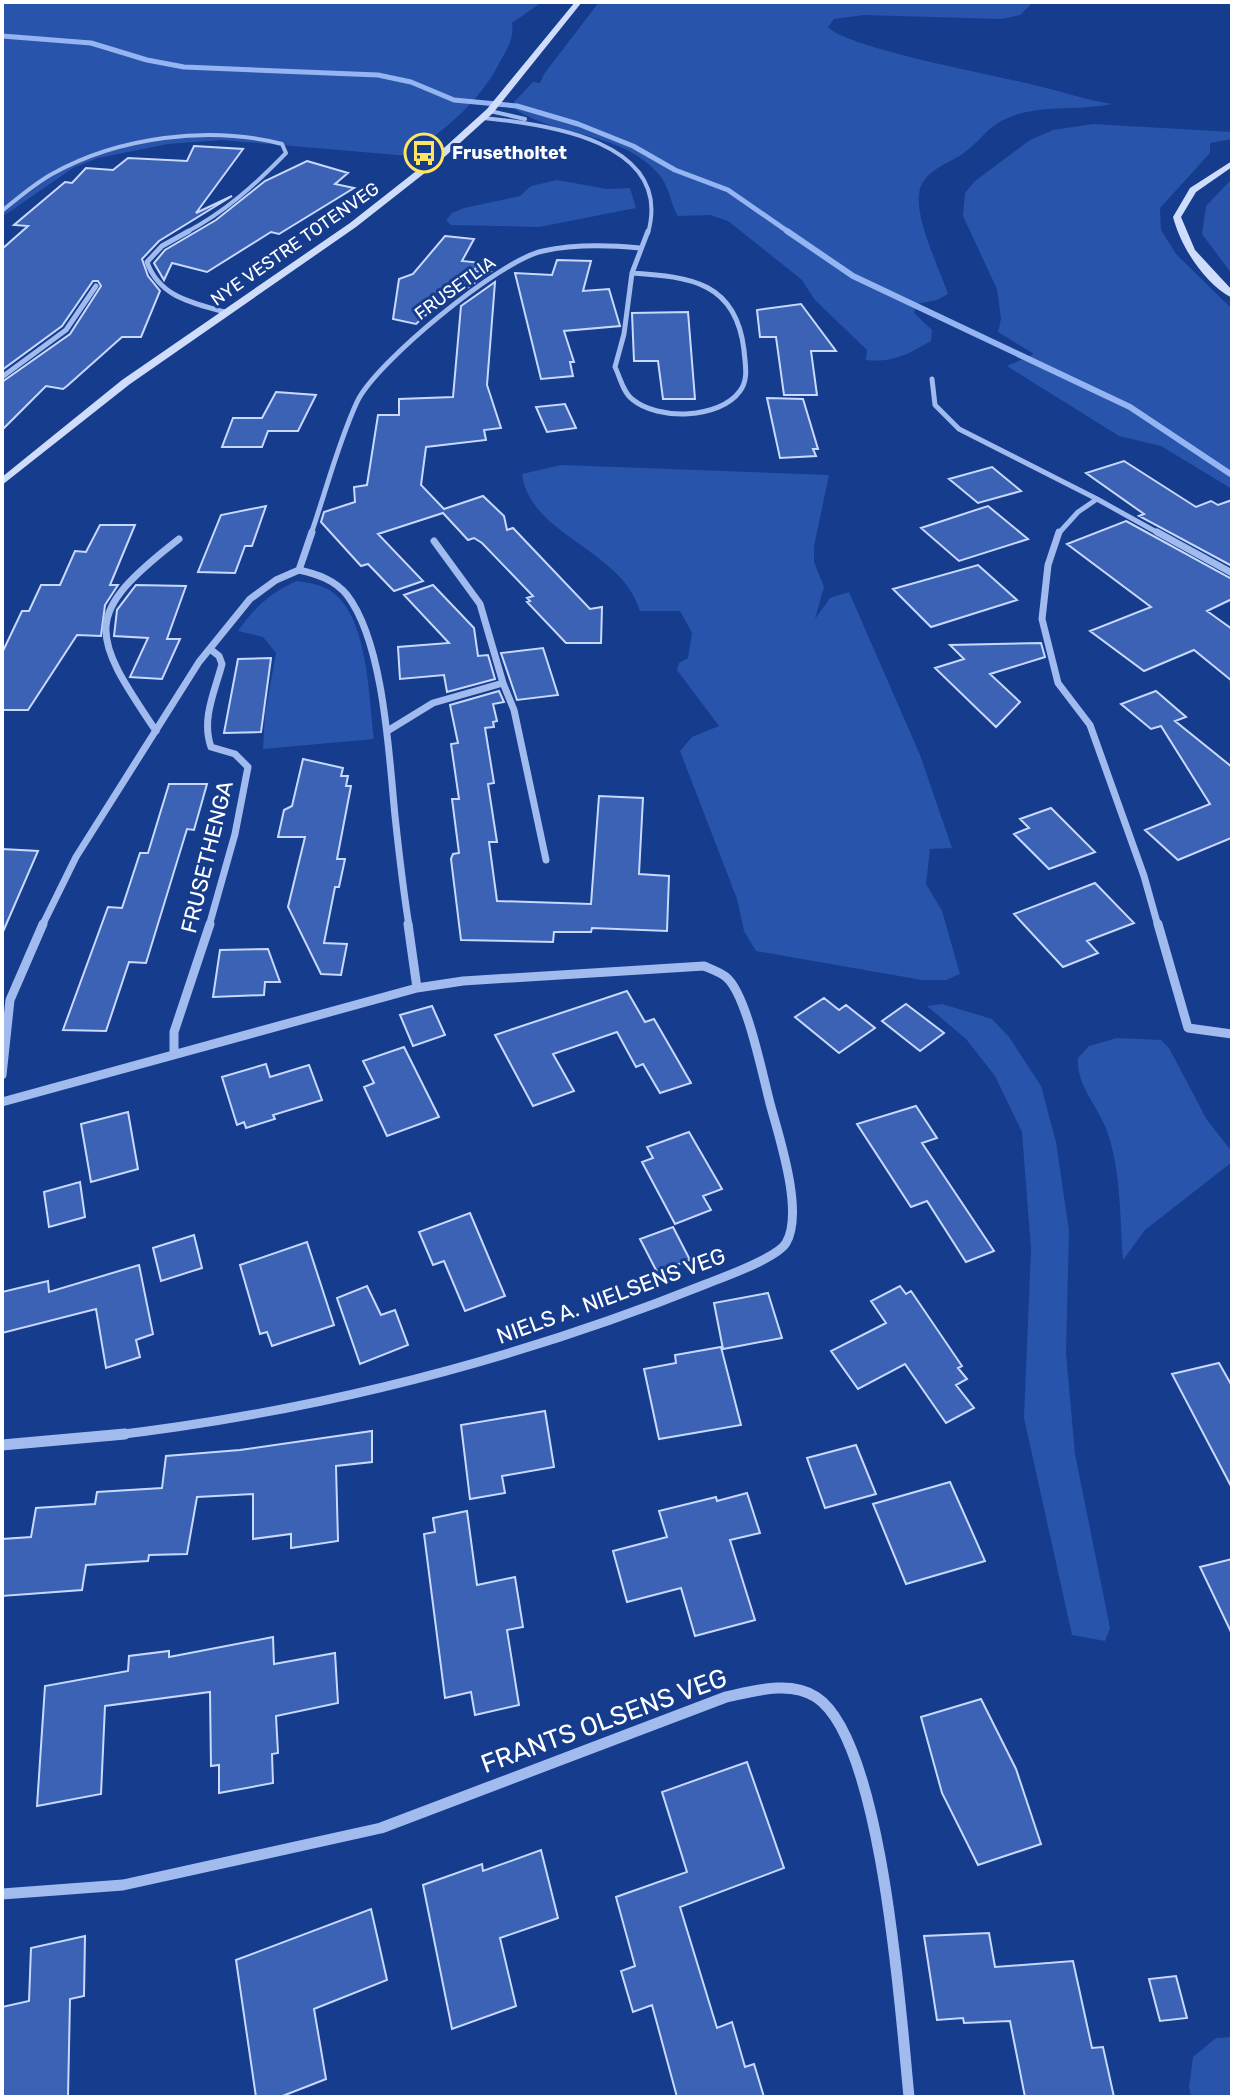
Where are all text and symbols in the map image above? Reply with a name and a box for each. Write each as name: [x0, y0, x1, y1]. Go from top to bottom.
bus stop icon: Frusetholtet: [403, 132, 445, 174]
place label: Frusetholtet: [452, 142, 567, 164]
street label: NYE VESTRE TOTENVEG: [207, 177, 383, 311]
street label: FRUSETLIA: [410, 251, 500, 325]
street label: FRUSETHENGA: [175, 778, 239, 936]
street label: NIELS A. NIELSENS VEG: [493, 1242, 729, 1350]
street label: FRANTS OLSENS VEG: [477, 1662, 731, 1780]

